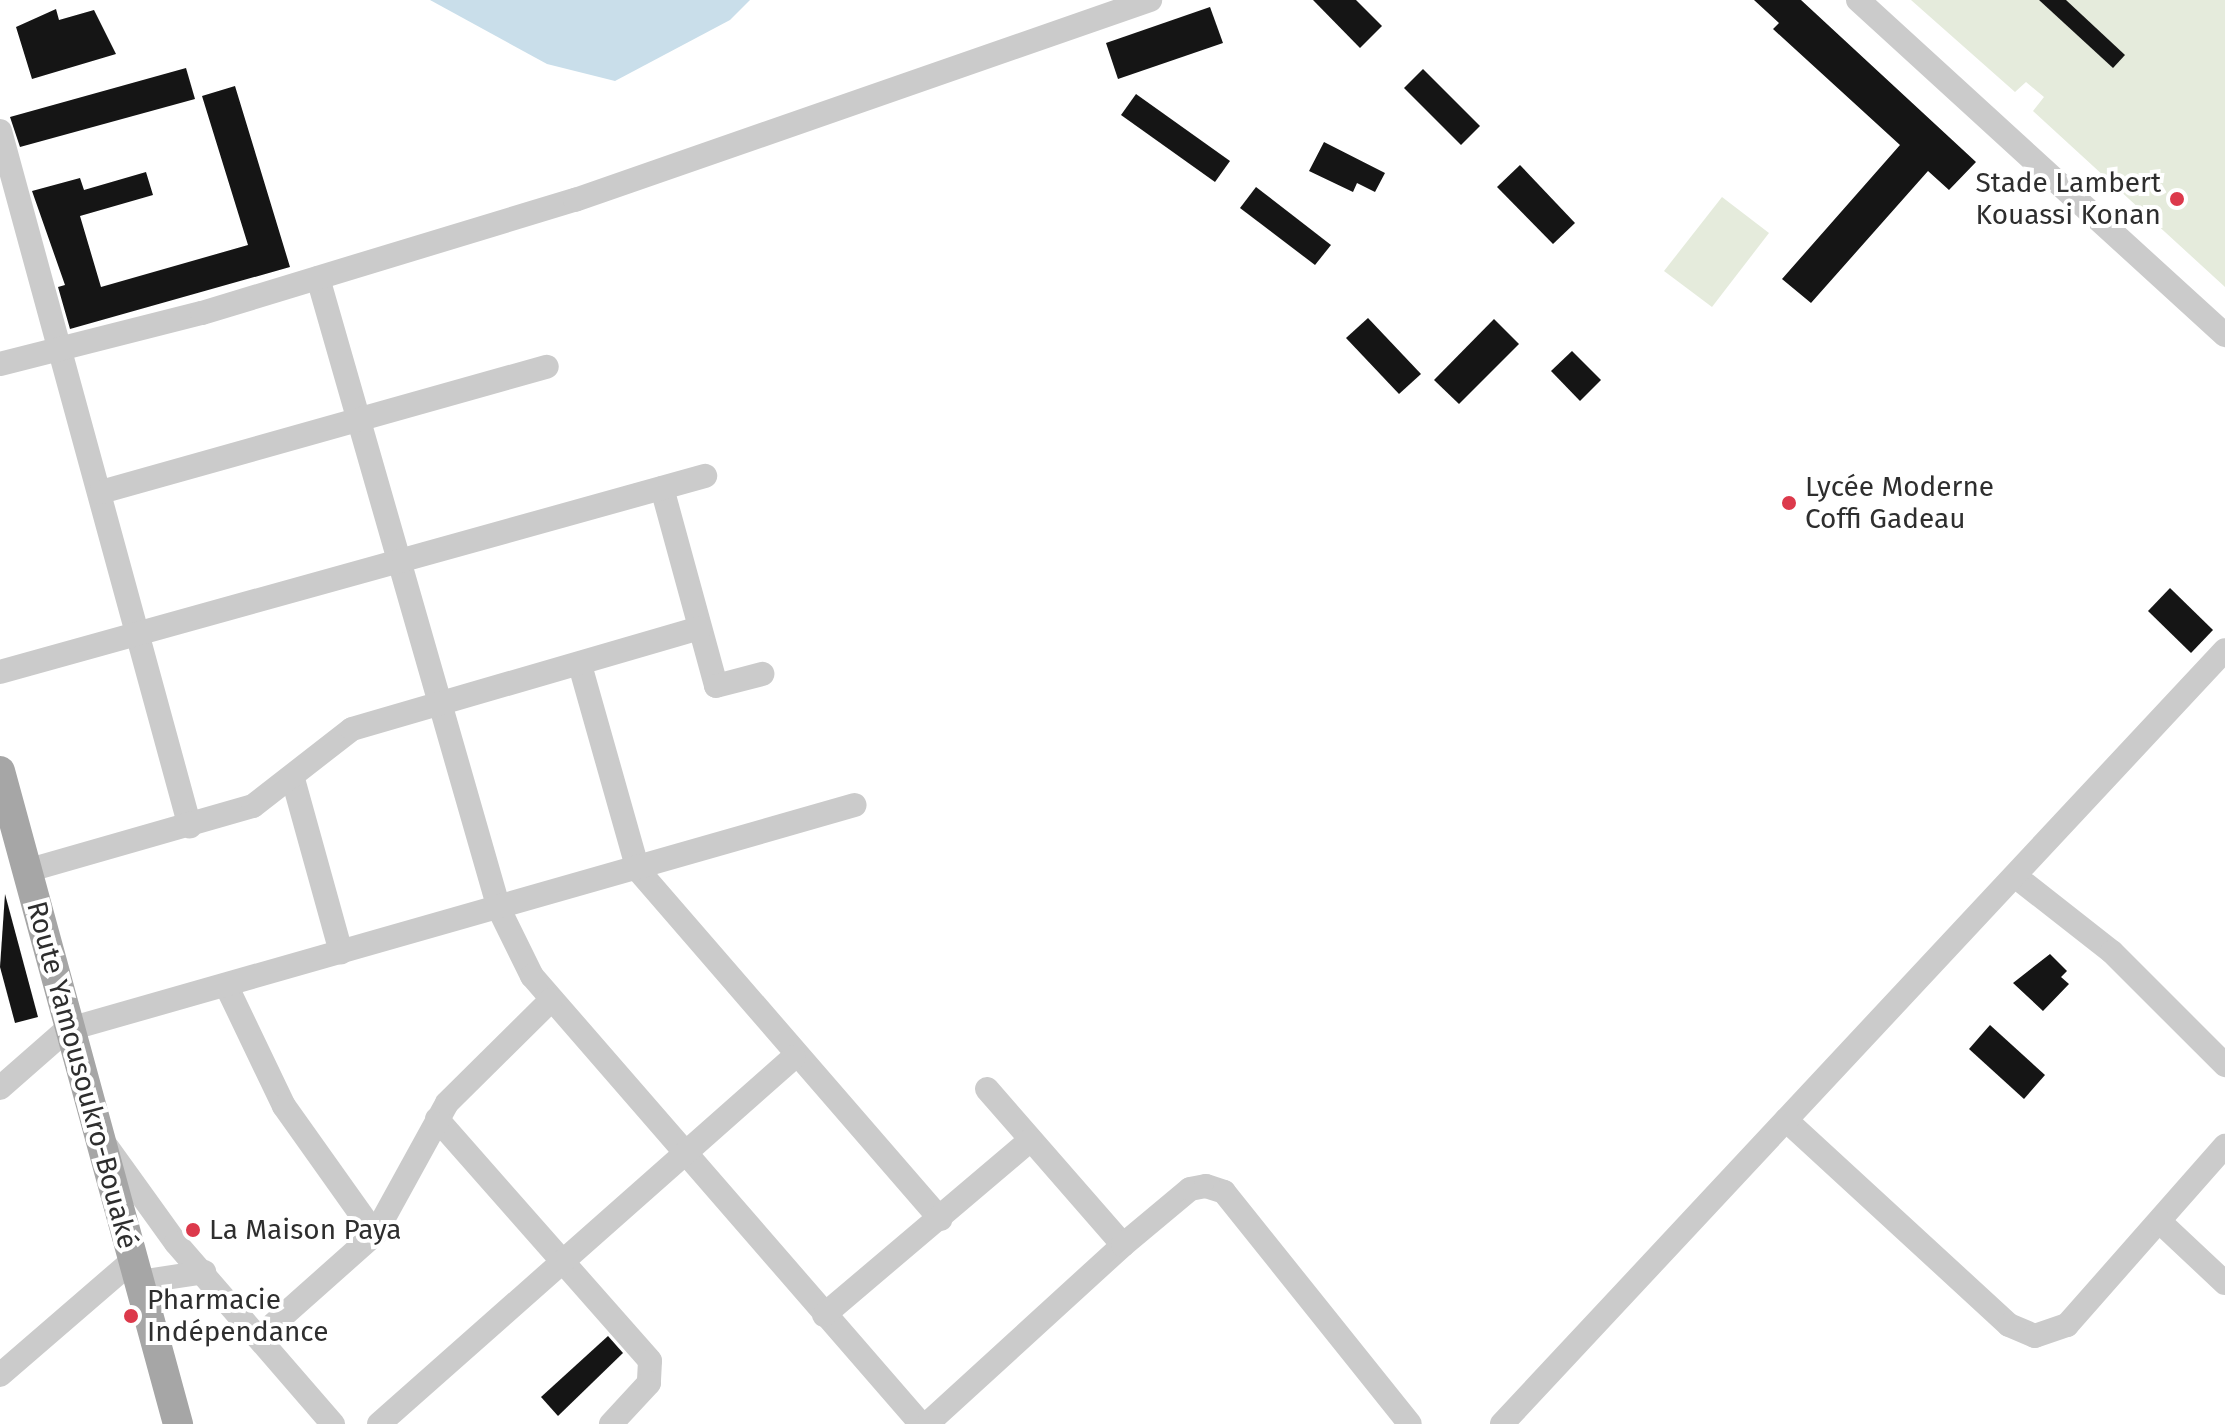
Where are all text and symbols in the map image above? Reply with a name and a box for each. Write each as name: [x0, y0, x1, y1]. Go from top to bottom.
place label: Stade Lambert Kouassi Konan: [1975, 166, 2161, 232]
marker: Stade Lambert Kouassi Konan: [2168, 190, 2186, 208]
place label: Lycée Moderne Coffi Gadeau: [1805, 470, 1994, 536]
marker: Lycée Moderne Coffi Gadeau: [1780, 494, 1798, 512]
street label: Route Yamousoukro-Bouaké: [19, 898, 145, 1252]
place label: La Maison Paya: [209, 1213, 402, 1247]
marker: La Maison Paya: [184, 1221, 202, 1239]
place label: Pharmacie Indépendance: [147, 1283, 328, 1349]
marker: Pharmacie Indépendance: [122, 1307, 140, 1325]

